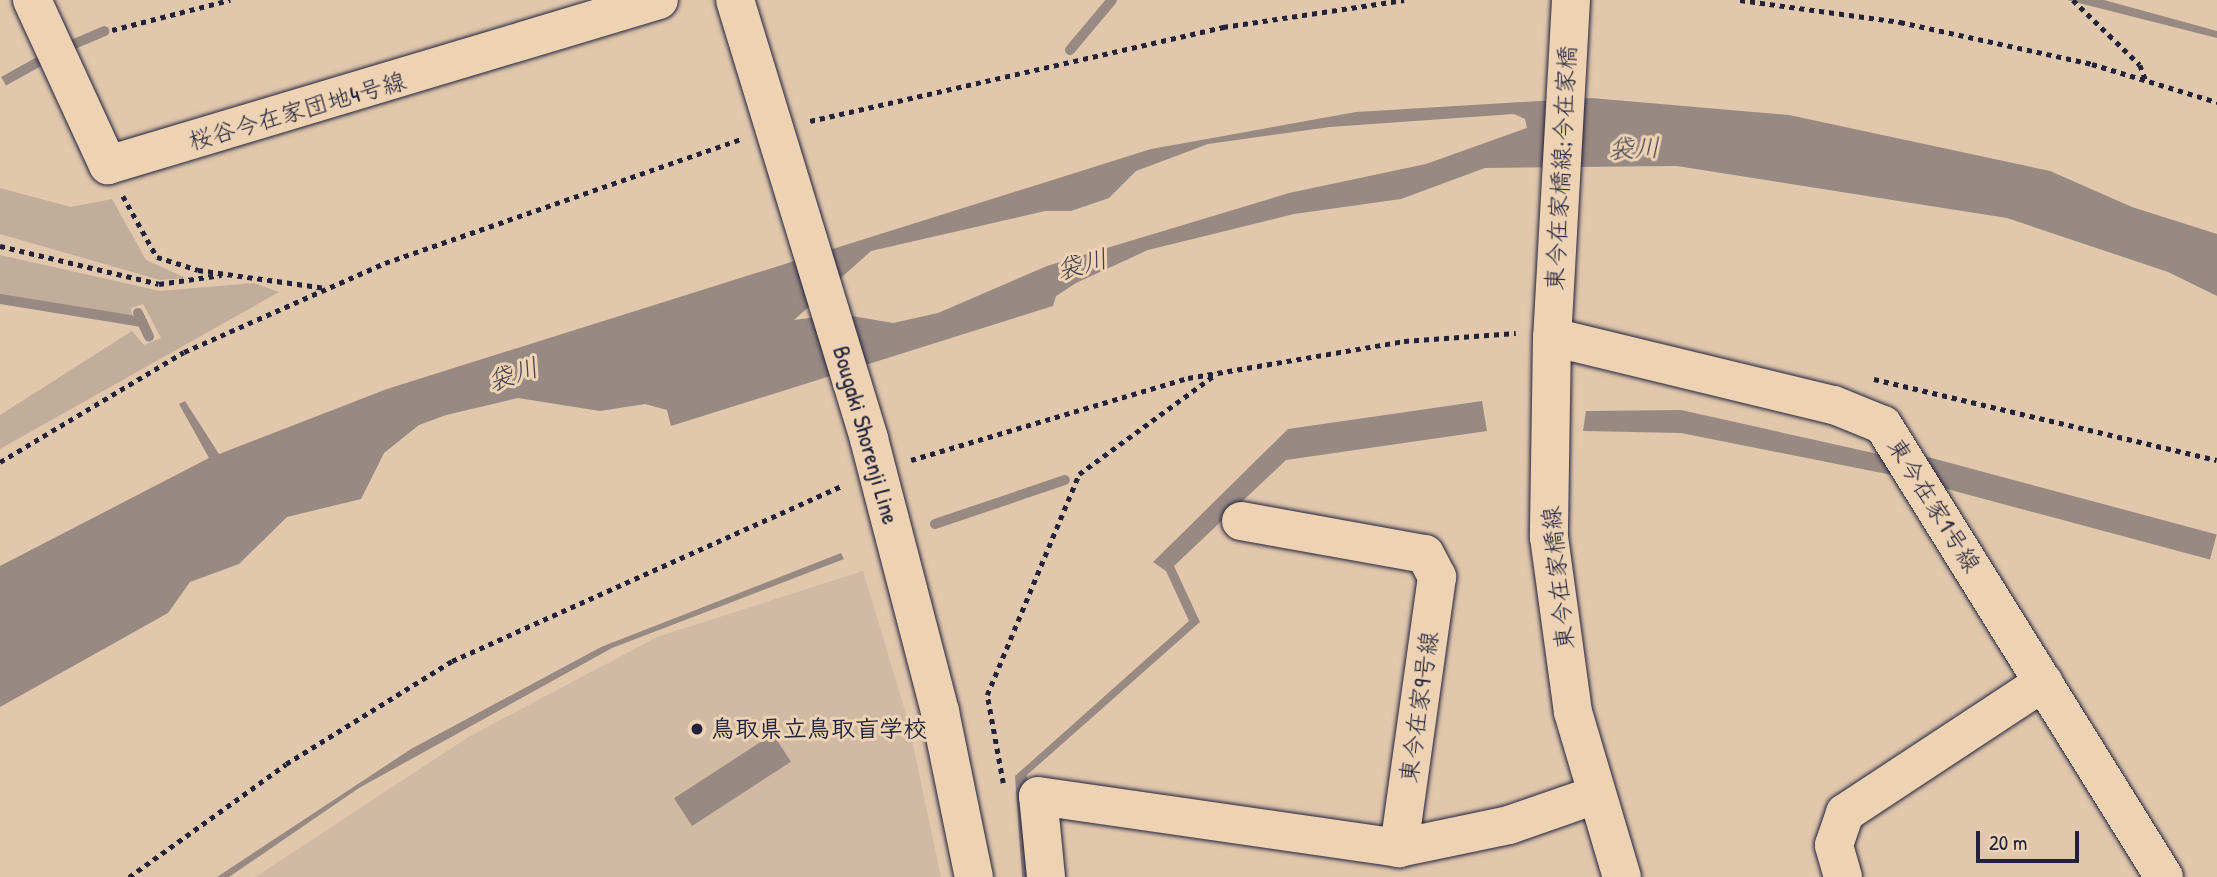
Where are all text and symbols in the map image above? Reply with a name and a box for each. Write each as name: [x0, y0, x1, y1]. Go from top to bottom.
street label: 東今在家橋線;今在家橋: [1540, 45, 1582, 291]
street label: 桜谷今在家団地4号線: [185, 66, 409, 156]
water label: 袋川: [1607, 132, 1661, 164]
water label: 袋川: [1053, 242, 1111, 286]
street label: Bougaki Shorenji Line: [827, 343, 905, 527]
water label: 袋川: [483, 351, 543, 397]
street label: 東今在家1号線: [1881, 433, 1987, 577]
street label: 東今在家橋線: [1536, 505, 1580, 651]
street label: 東今在家9号線: [1394, 629, 1444, 785]
place label: 鳥取県立鳥取盲学校: [711, 715, 927, 743]
marker: 鳥取県立鳥取盲学校: [689, 721, 705, 737]
scale bar: [1979, 818, 2082, 862]
text: 20 m: [1989, 828, 2027, 857]

